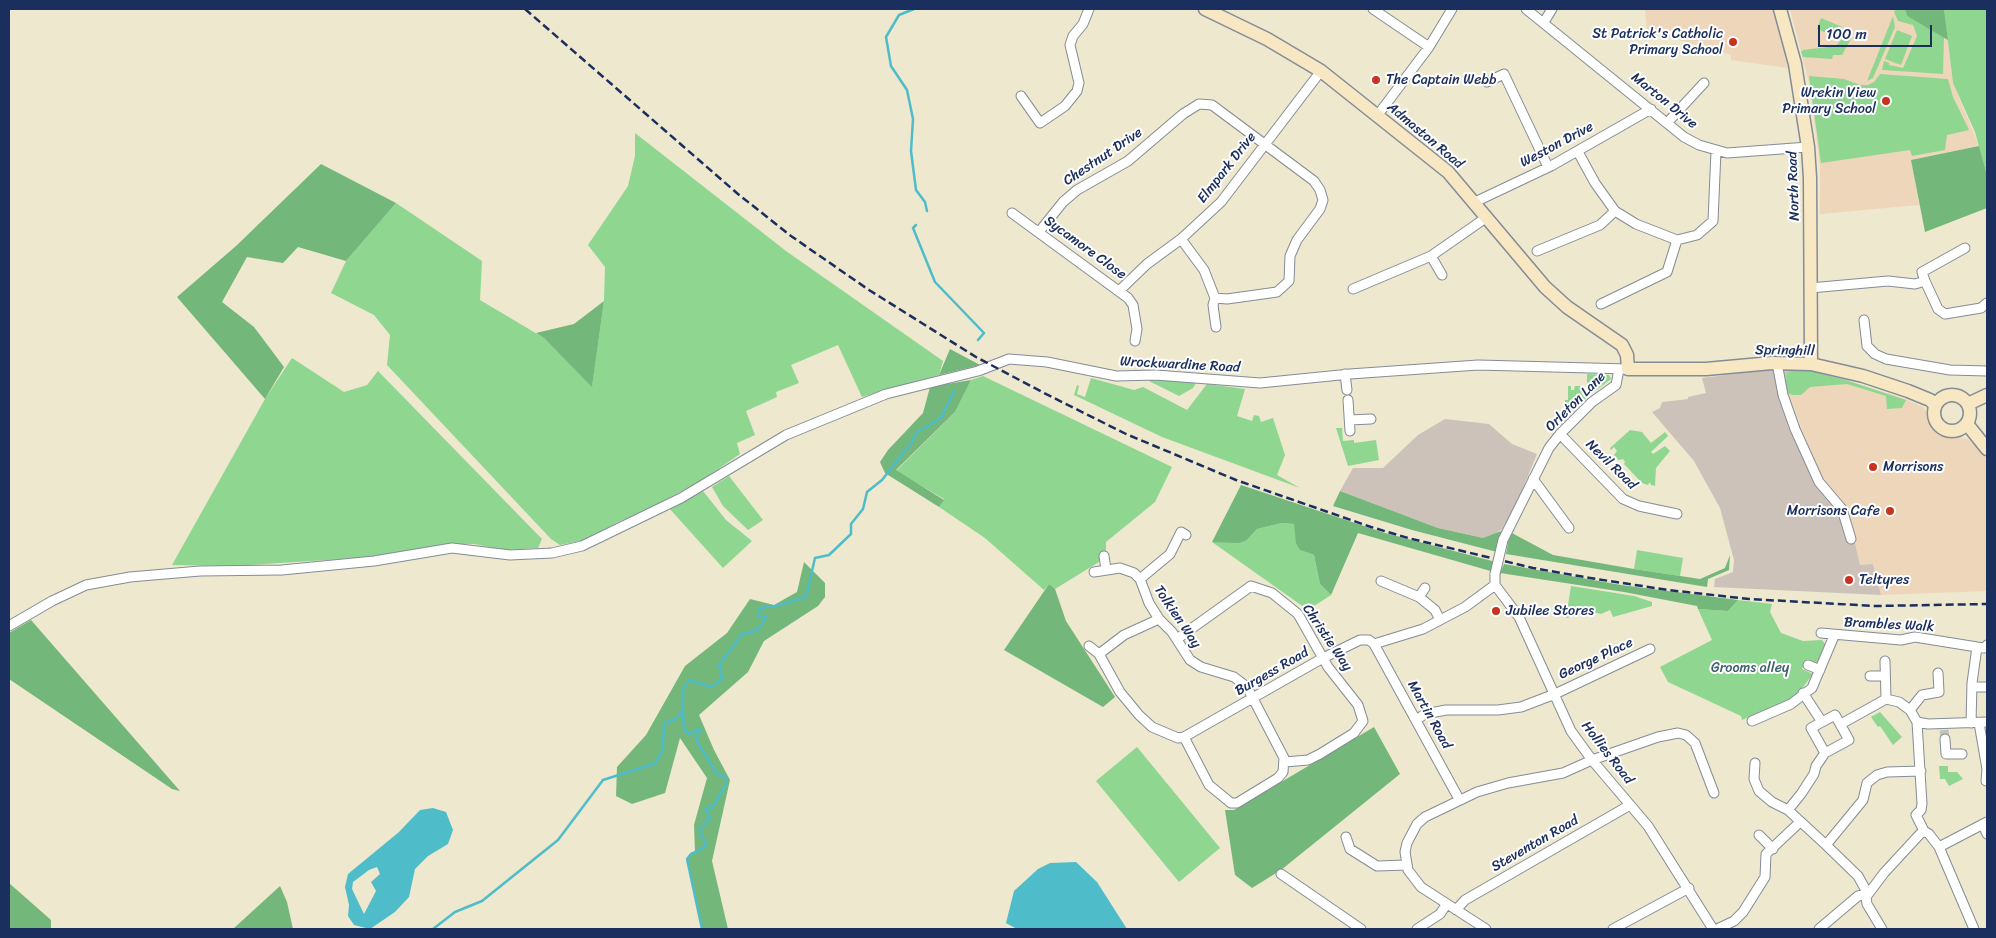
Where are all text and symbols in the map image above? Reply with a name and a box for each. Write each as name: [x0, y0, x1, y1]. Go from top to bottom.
scale bar: [1821, 15, 1935, 47]
text: 100 m: [1826, 21, 1867, 47]
place label: St Patrick's Catholic Primary School: [1592, 26, 1723, 58]
marker: St Patrick's Catholic Primary School: [1727, 36, 1739, 48]
street label: Marton Drive: [1627, 69, 1701, 133]
place label: The Captain Webb: [1386, 72, 1497, 88]
marker: The Captain Webb: [1370, 74, 1382, 86]
place label: Wrekin View Primary School: [1782, 85, 1876, 118]
marker: Wrekin View Primary School: [1880, 95, 1892, 107]
street label: Admaston Road: [1383, 99, 1467, 173]
street label: Weston Drive: [1517, 119, 1597, 171]
street label: Chestnut Drive: [1060, 124, 1146, 190]
street label: Elmpark Drive: [1194, 129, 1260, 207]
street label: North Road: [1784, 151, 1804, 221]
street label: Sycamore Close: [1041, 213, 1129, 283]
street label: Springhill: [1755, 342, 1815, 360]
street label: Wrockwardine Road: [1120, 353, 1240, 377]
street label: Orleton Lane: [1542, 368, 1610, 436]
street label: Nevil Road: [1582, 436, 1640, 494]
place label: Morrisons: [1883, 459, 1944, 475]
marker: Morrisons: [1867, 461, 1879, 473]
place label: Morrisons Cafe: [1787, 503, 1880, 519]
marker: Morrisons Cafe: [1884, 505, 1896, 517]
place label: Teltyres: [1859, 572, 1909, 588]
marker: Teltyres: [1843, 574, 1855, 586]
street label: Tolkien Way: [1150, 582, 1204, 652]
street label: Christie Way: [1299, 601, 1355, 675]
place label: Jubilee Stores: [1506, 603, 1594, 619]
marker: Jubilee Stores: [1490, 605, 1502, 617]
street label: Brambles Walk: [1843, 614, 1935, 636]
street label: George Place: [1556, 634, 1636, 684]
street label: Burgess Road: [1232, 644, 1312, 700]
park label: Grooms alley: [1711, 660, 1789, 676]
street label: Martin Road: [1403, 678, 1455, 752]
street label: Hollies Road: [1577, 718, 1637, 788]
street label: Steventon Road: [1489, 812, 1581, 876]

